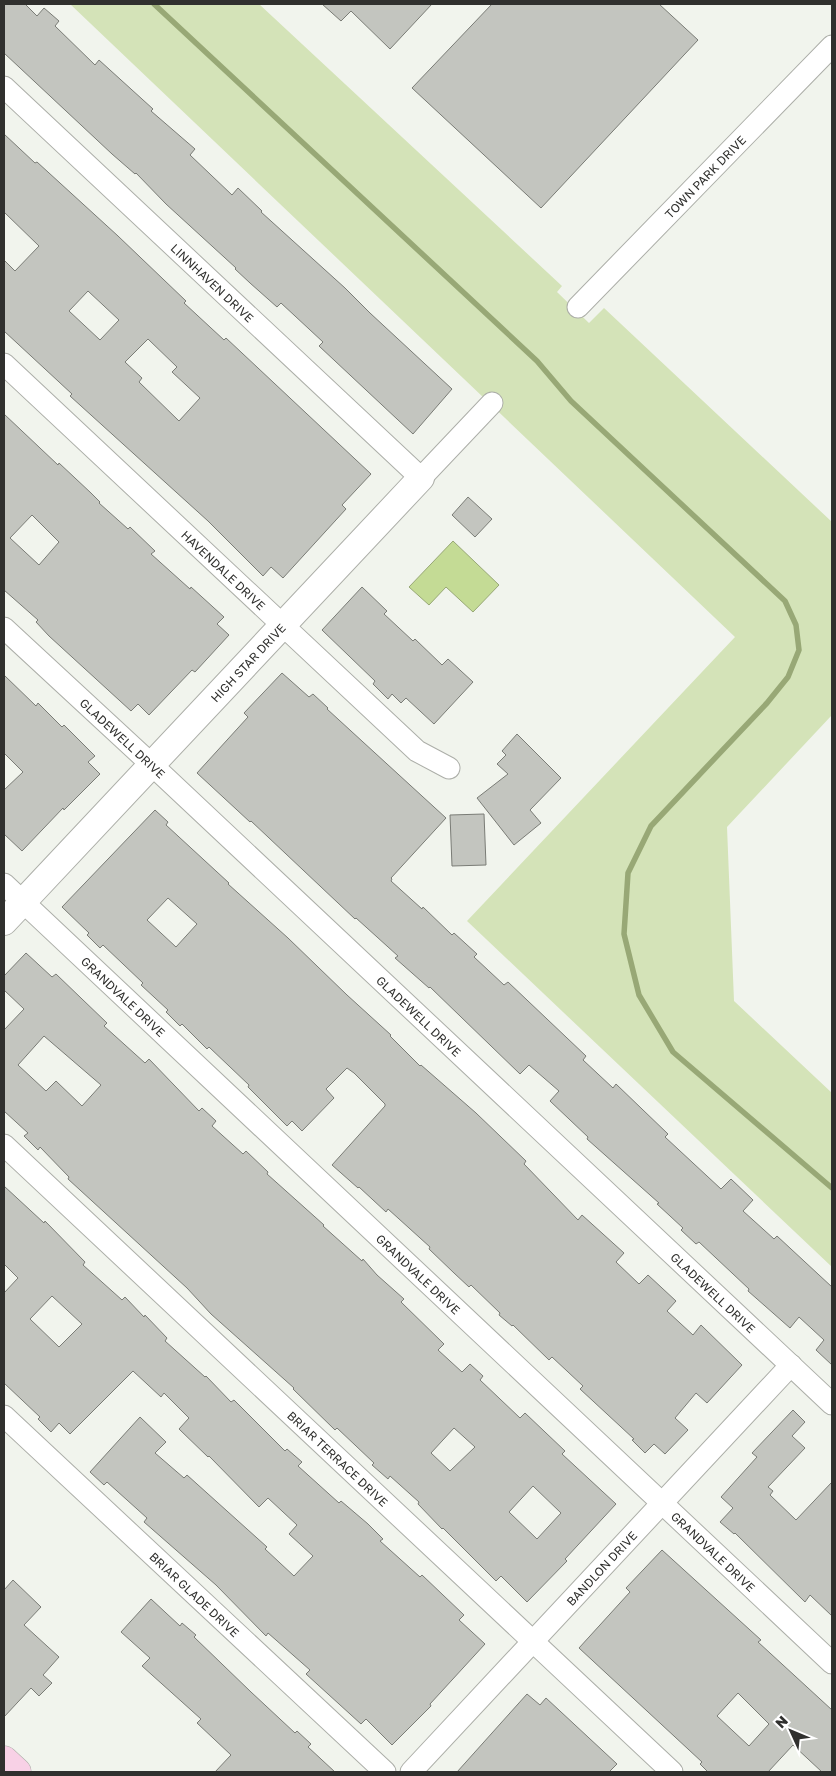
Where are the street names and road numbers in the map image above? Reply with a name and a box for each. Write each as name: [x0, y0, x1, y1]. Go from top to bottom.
street label: TOWN PARK DRIVE: [661, 132, 749, 221]
street label: LINNHAVEN DRIVE: [168, 240, 257, 325]
street label: HAVENDALE DRIVE: [178, 527, 269, 613]
street label: HIGH STAR DRIVE: [207, 620, 288, 705]
street label: GLADEWELL DRIVE: [77, 695, 169, 781]
street label: GRANDVALE DRIVE: [78, 953, 169, 1040]
street label: GLADEWELL DRIVE: [373, 972, 464, 1059]
street label: GRANDVALE DRIVE: [373, 1231, 464, 1317]
street label: GLADEWELL DRIVE: [668, 1249, 759, 1336]
street label: BRIAR TERRACE DRIVE: [285, 1408, 391, 1509]
street label: GRANDVALE DRIVE: [668, 1508, 759, 1595]
street label: BANDLON DRIVE: [563, 1528, 640, 1608]
street label: BRIAR GLADE DRIVE: [147, 1549, 243, 1640]

